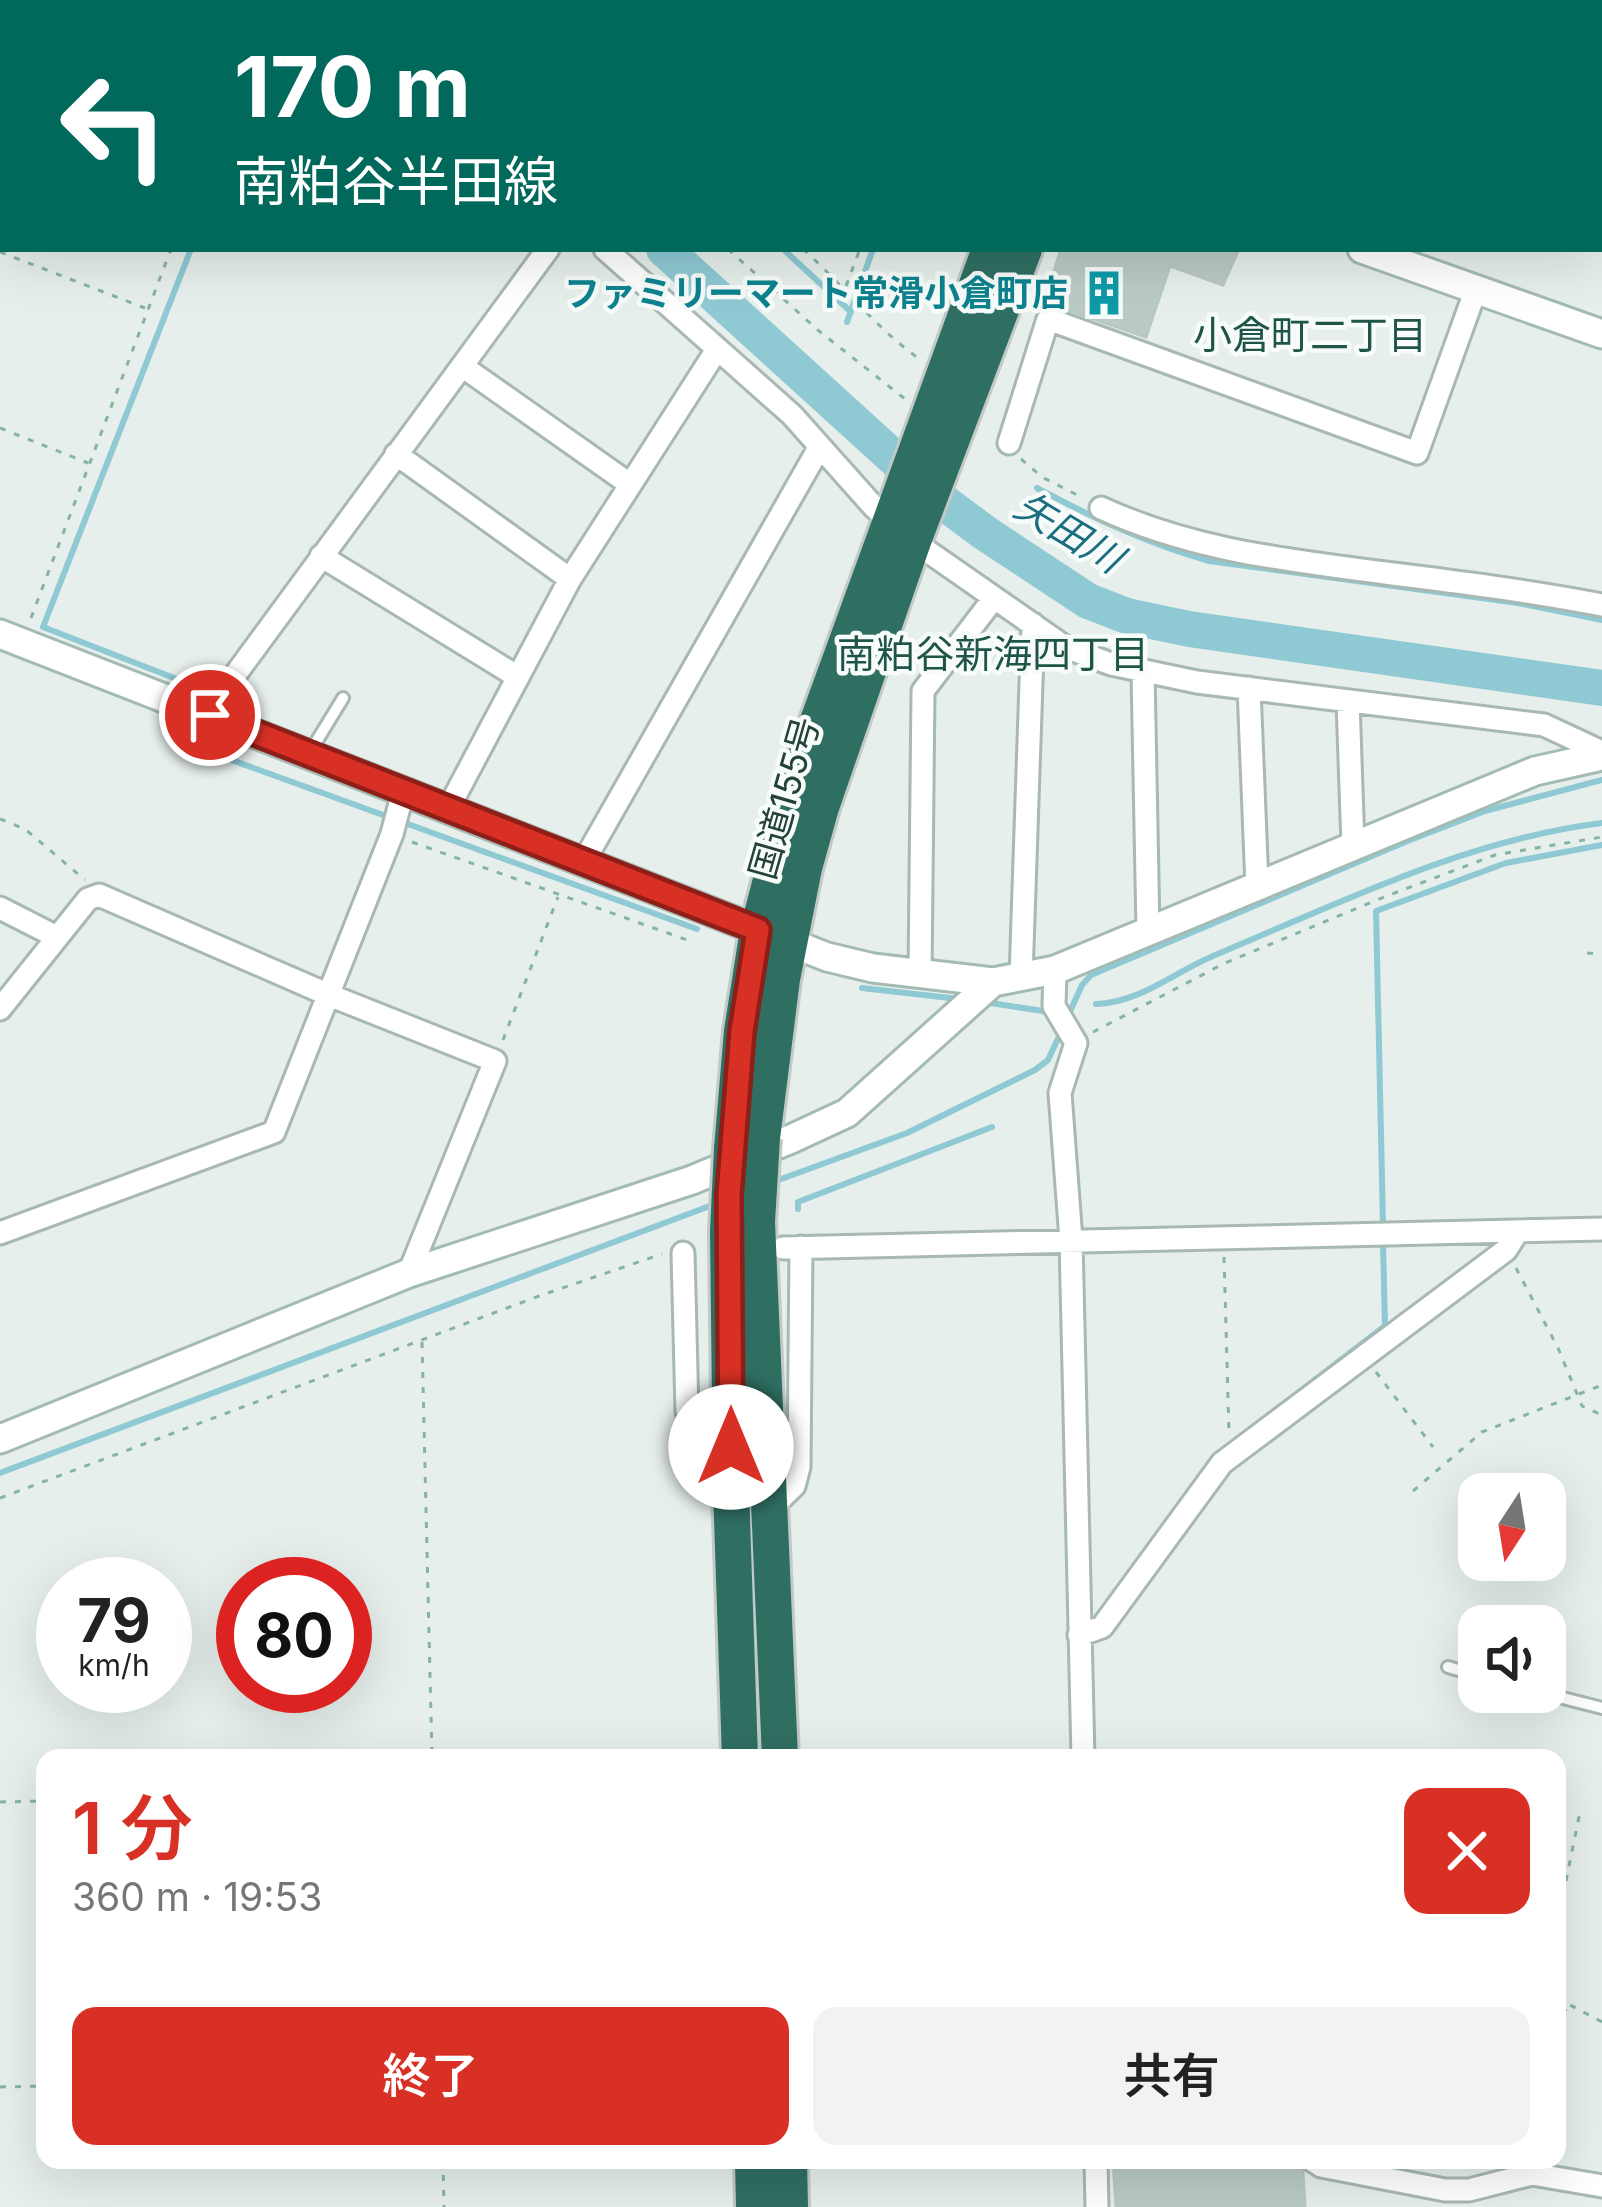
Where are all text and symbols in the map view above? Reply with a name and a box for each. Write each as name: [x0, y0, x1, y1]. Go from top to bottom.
text: 170 m: [234, 36, 471, 137]
icon: left: [36, 48, 192, 204]
text: 南粕谷半田線: [234, 149, 558, 214]
building icon: ファミリーマート常滑小倉町店: [1079, 268, 1129, 318]
place label: ファミリーマート常滑小倉町店: [564, 271, 1068, 315]
district label: 小倉町二丁目: [1193, 311, 1427, 358]
water label: 矢田川: [1007, 481, 1135, 584]
district label: 南粕谷新海四丁目: [837, 630, 1149, 677]
pin: [159, 664, 261, 766]
icon: arrive: [177, 682, 243, 748]
street label: 国道155号: [740, 712, 828, 884]
position arrow: [668, 1384, 794, 1510]
north arrow: [1458, 1473, 1566, 1581]
map controls: [1458, 1473, 1566, 1713]
speed limit sign: 80: [216, 1557, 372, 1713]
text: 79: [77, 1584, 151, 1656]
button: sound: [1458, 1605, 1566, 1713]
text: km/h: [78, 1647, 150, 1683]
text: 1 分: [72, 1784, 193, 1871]
button: close: [1404, 1788, 1530, 1914]
text: 360 m · 19:53: [72, 1873, 322, 1920]
button: 終了: [72, 2007, 789, 2145]
button: 共有: [813, 2007, 1530, 2145]

